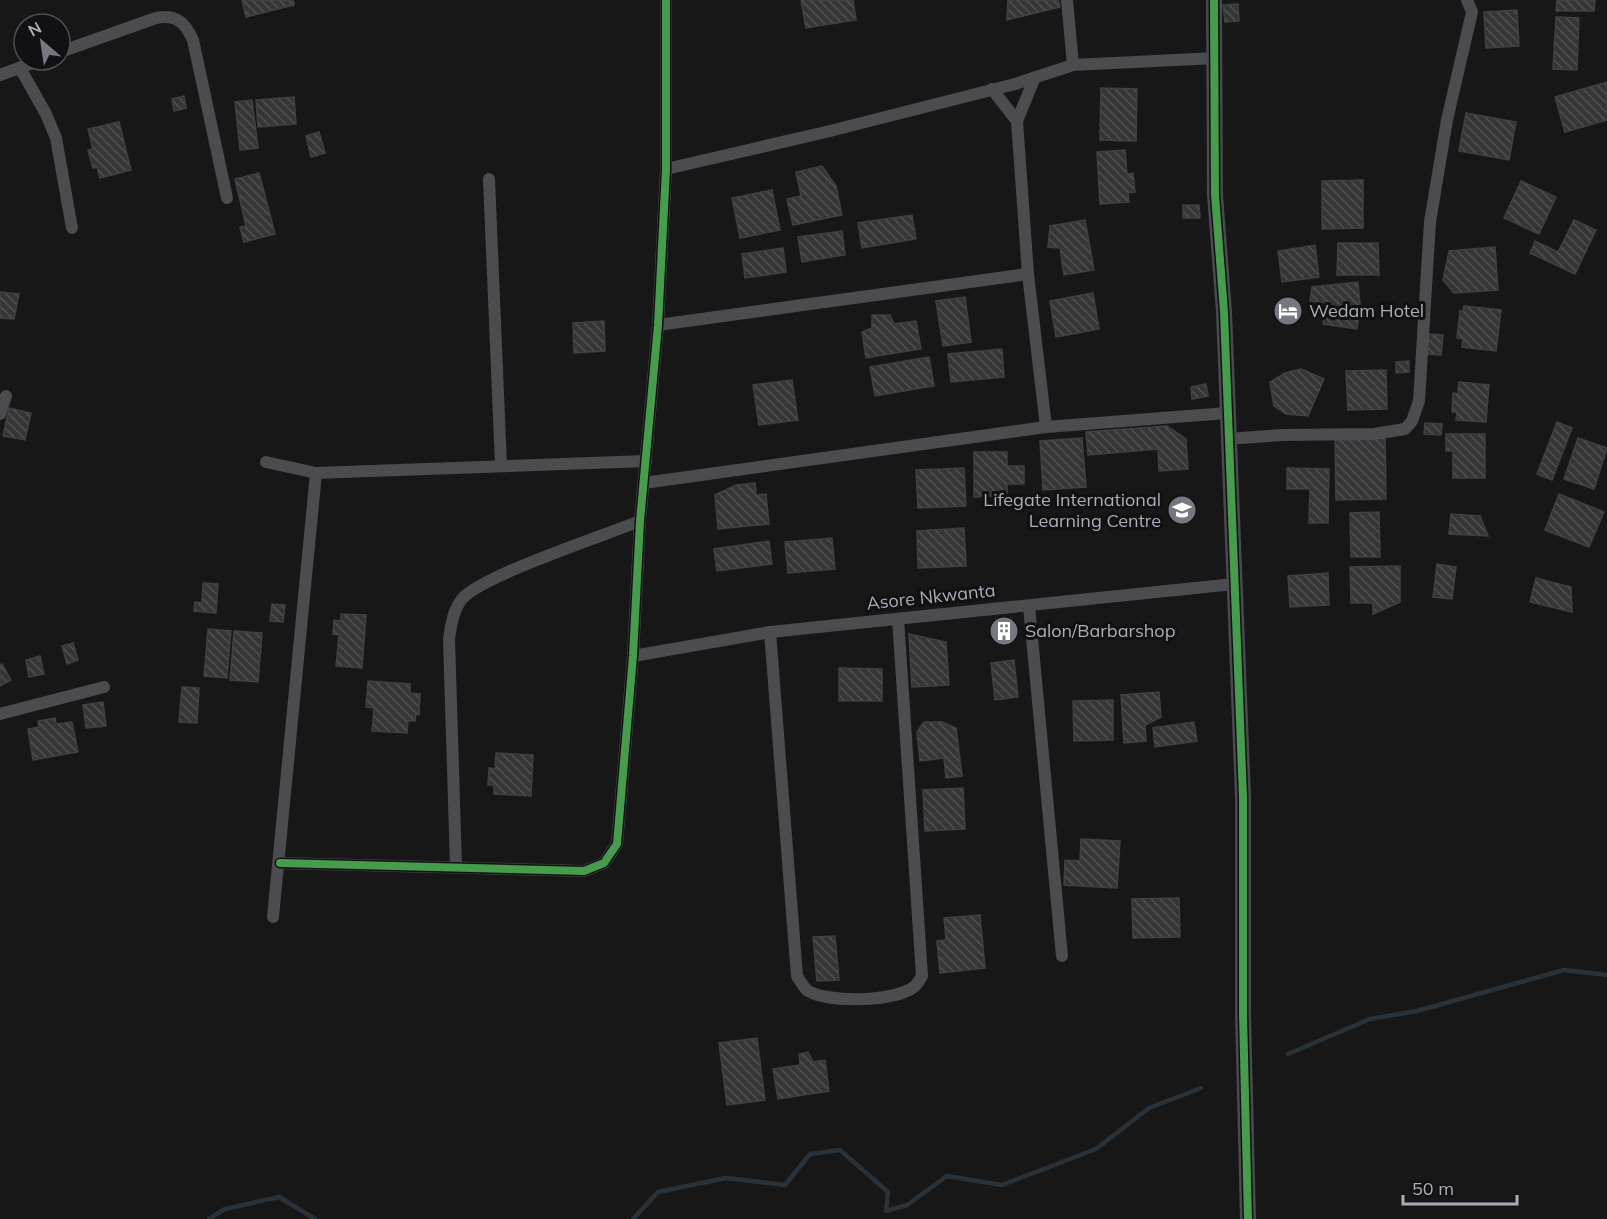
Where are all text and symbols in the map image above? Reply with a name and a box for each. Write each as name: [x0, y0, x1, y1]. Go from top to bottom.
north arrow: [12, 12, 72, 72]
text: N: [25, 17, 45, 41]
hotel icon: Wedam Hotel: [1272, 295, 1304, 327]
place label: Wedam Hotel: [1309, 299, 1424, 322]
place label: Lifegate International Learning Centre: [983, 488, 1161, 532]
school or university icon: Lifegate International Learning Centre: [1166, 494, 1198, 526]
street label: Asore Nkwanta: [865, 578, 997, 615]
building icon: Salon/Barbarshop: [988, 615, 1020, 647]
place label: Salon/Barbarshop: [1025, 619, 1175, 642]
scale bar: [1403, 1168, 1517, 1206]
text: 50 m: [1412, 1177, 1454, 1200]

